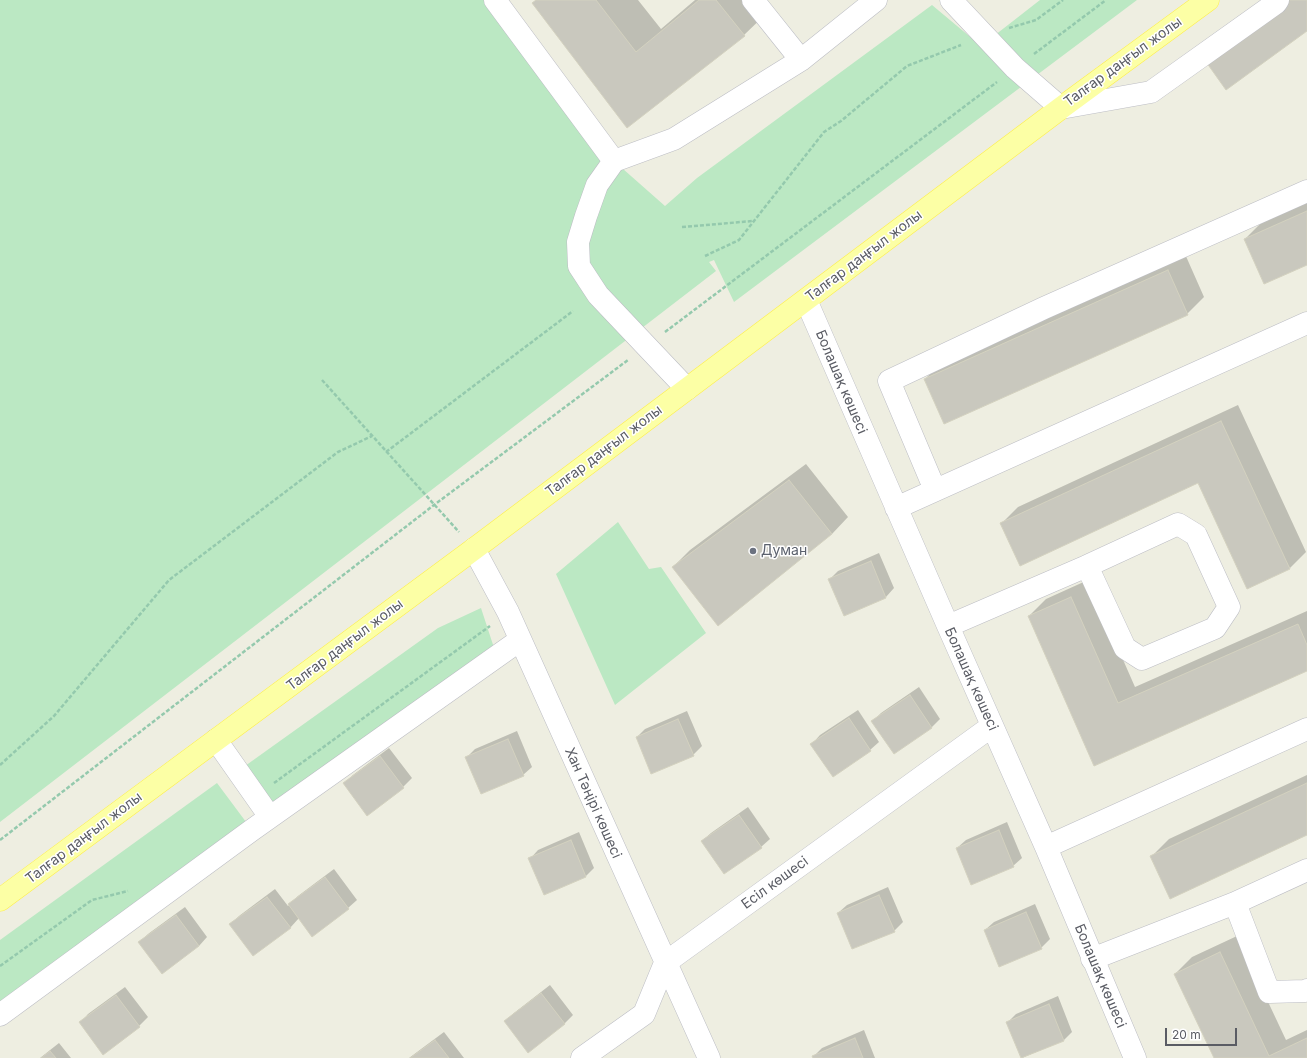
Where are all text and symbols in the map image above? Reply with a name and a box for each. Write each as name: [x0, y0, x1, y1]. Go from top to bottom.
street label: Талғар даңғыл жолы: [1061, 14, 1185, 110]
street label: Талғар даңғыл жолы: [802, 207, 926, 305]
street label: Болашақ көшесі: [812, 328, 870, 436]
street label: Талғар даңғыл жолы: [542, 402, 666, 500]
place label: Думан: [761, 543, 807, 559]
marker: Думан: [748, 546, 758, 556]
street label: Талғар даңғыл жолы: [283, 596, 407, 694]
street label: Болашақ көшесі: [941, 625, 1001, 733]
street label: Хан Тәңірі көшесі: [561, 745, 625, 861]
street label: Талғар даңғыл жолы: [22, 789, 146, 887]
street label: Есіл көшесі: [738, 853, 812, 913]
street label: Болашақ көшесі: [1071, 922, 1129, 1030]
scale bar: [1167, 1020, 1239, 1046]
text: 20 m: [1172, 1027, 1201, 1042]

